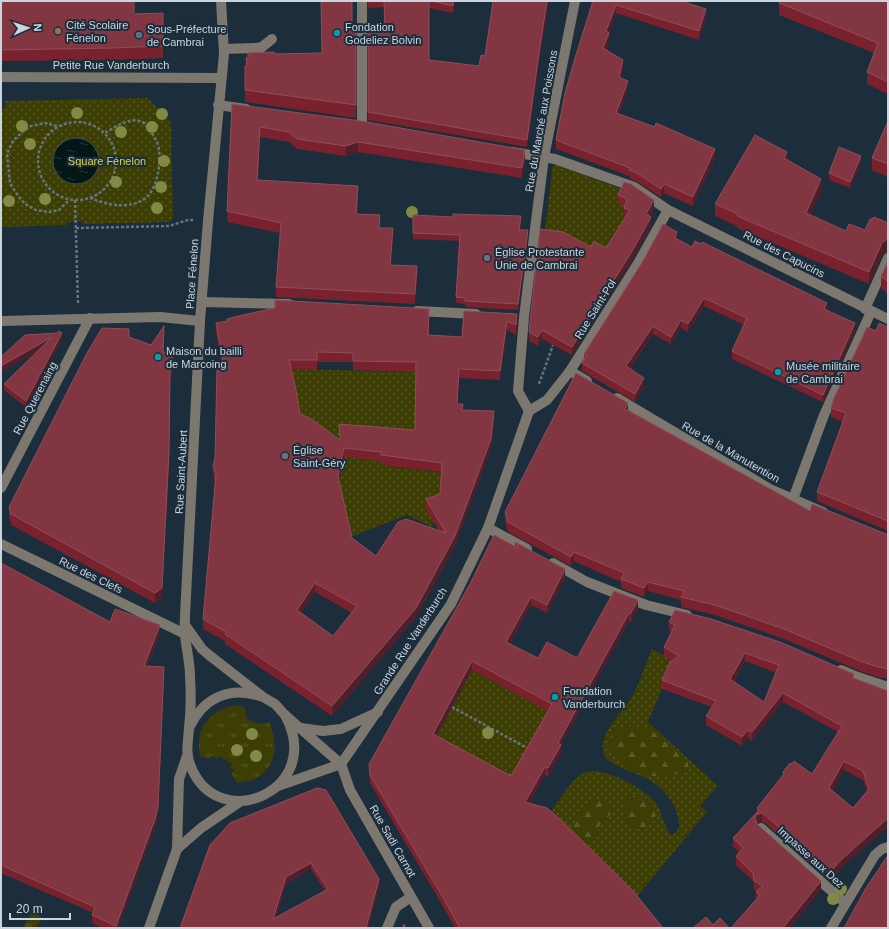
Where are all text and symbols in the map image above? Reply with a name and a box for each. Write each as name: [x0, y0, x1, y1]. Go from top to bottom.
north arrow: [8, 8, 48, 48]
place label: Cité Scolaire Fénelon: [66, 19, 128, 44]
place label: Fondation Godeliez Bolvin: [345, 21, 421, 46]
text: N: [32, 23, 44, 32]
place label: Sous-Préfecture de Cambrai: [147, 23, 226, 48]
marker: Cité Scolaire Fénelon: [53, 26, 63, 36]
marker: Fondation Godeliez Bolvin: [332, 28, 342, 38]
marker: Sous-Préfecture de Cambrai: [134, 30, 144, 40]
street label: Rue du Marché aux Poissons: [523, 49, 559, 193]
street label: Petite Rue Vanderburch: [53, 59, 169, 71]
park label: Square Fénelon: [68, 155, 146, 167]
street label: Rue des Capucins: [741, 228, 827, 280]
street label: Place Fénelon: [184, 239, 200, 309]
place label: Église Protestante Unie de Cambrai: [495, 246, 584, 271]
marker: Église Protestante Unie de Cambrai: [482, 253, 492, 263]
street label: Rue Saint-Pol: [572, 277, 618, 341]
place label: Maison du bailli de Marcoing: [166, 345, 242, 370]
marker: Maison du bailli de Marcoing: [153, 352, 163, 362]
street label: Rue Querenaing: [11, 360, 59, 436]
place label: Musée militaire de Cambrai: [786, 360, 860, 385]
marker: Musée militaire de Cambrai: [773, 367, 783, 377]
street label: Rue de la Manutention: [680, 419, 782, 485]
street label: Rue Saint-Aubert: [173, 430, 189, 514]
place label: Église Saint-Géry: [293, 444, 346, 469]
marker: Église Saint-Géry: [280, 451, 290, 461]
street label: Rue des Clefs: [57, 554, 125, 596]
street label: Grande Rue Vanderburch: [371, 585, 449, 697]
place label: Fondation Vanderburch: [563, 685, 625, 710]
marker: Fondation Vanderburch: [550, 692, 560, 702]
street label: Rue Sadi Carnot: [367, 803, 419, 879]
street label: Impasse aux Dez: [775, 824, 847, 890]
scale bar: [10, 895, 70, 921]
text: 20 m: [16, 902, 43, 916]

